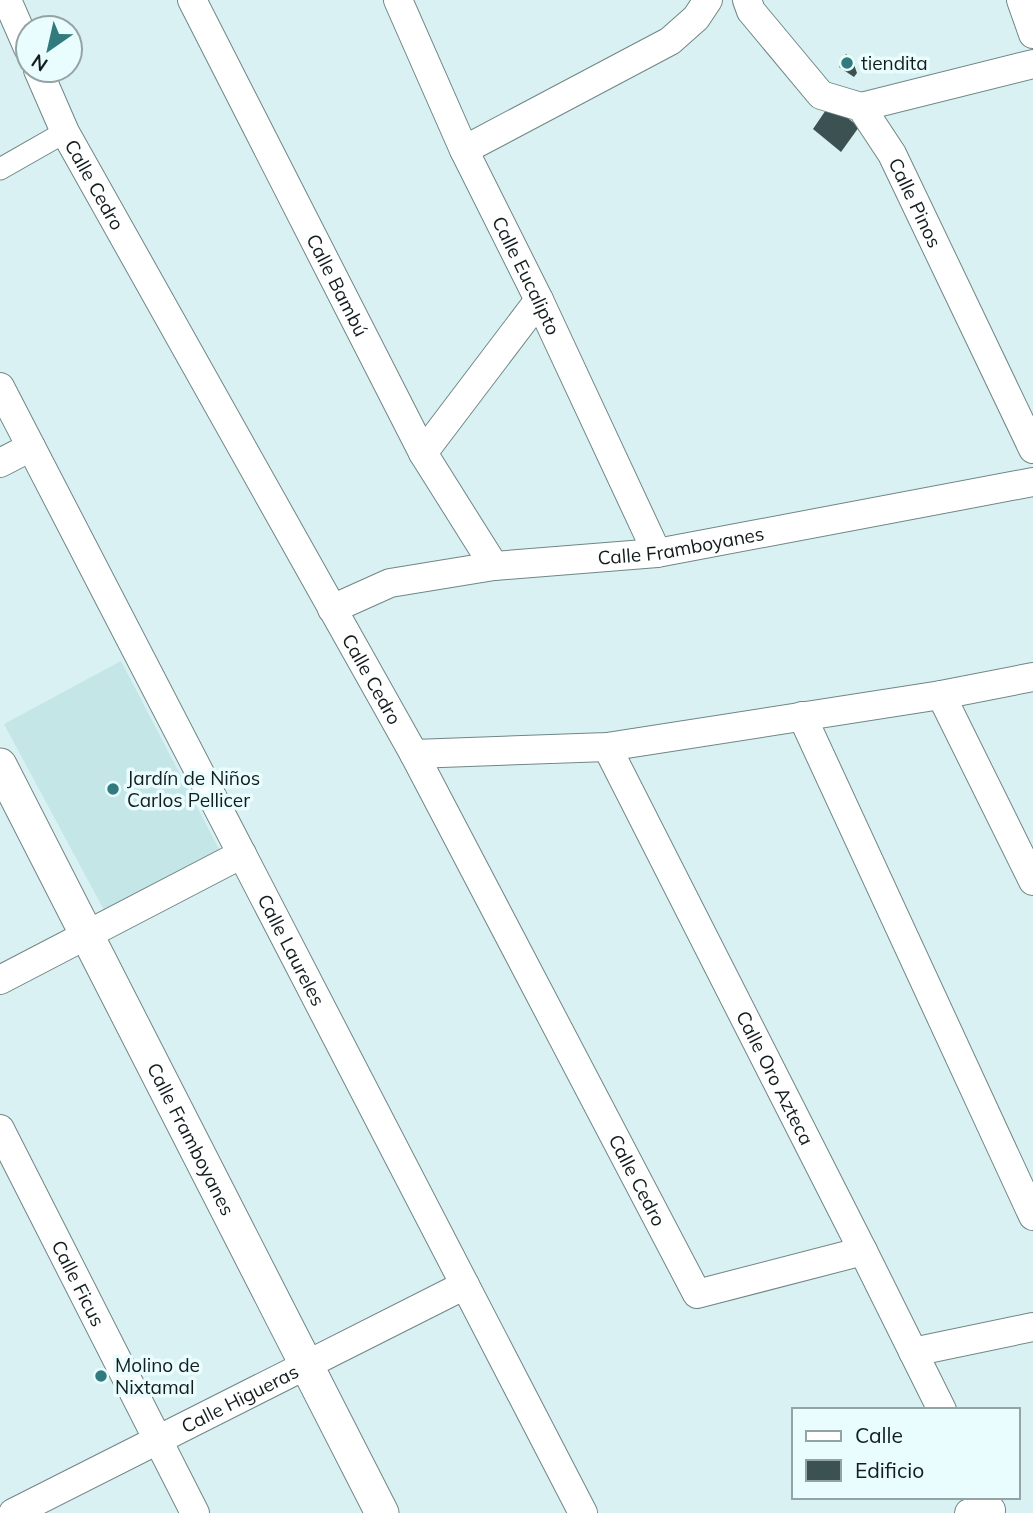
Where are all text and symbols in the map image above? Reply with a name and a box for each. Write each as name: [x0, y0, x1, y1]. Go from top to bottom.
north arrow: [14, 14, 84, 84]
text: N: [27, 49, 52, 77]
place label: tiendita: [861, 51, 928, 75]
marker: tiendita: [839, 55, 855, 71]
street label: Calle Cedro: [60, 135, 130, 234]
street label: Calle Pinos: [884, 154, 947, 251]
street label: Calle Eucalipto: [487, 212, 566, 339]
street label: Calle Bambú: [301, 230, 373, 340]
street label: Calle Framboyanes: [597, 521, 766, 570]
street label: Calle Cedro: [337, 630, 407, 729]
place label: Jardín de Niños Carlos Pellicer: [127, 766, 260, 812]
marker: Jardín de Niños Carlos Pellicer: [105, 781, 121, 797]
street label: Calle Laureles: [253, 890, 330, 1010]
street label: Calle Oro Azteca: [731, 1007, 819, 1149]
street label: Calle Framboyanes: [142, 1059, 240, 1219]
street label: Calle Cedro: [603, 1130, 671, 1230]
street label: Calle Ficus: [46, 1236, 110, 1330]
place label: Molino de Nixtamal: [115, 1353, 200, 1399]
street label: Calle Higueras: [177, 1359, 302, 1438]
marker: Molino de Nixtamal: [93, 1368, 109, 1384]
legend: [792, 1408, 1019, 1499]
text: Calle: [855, 1422, 903, 1448]
text: Edificio: [855, 1457, 924, 1483]

